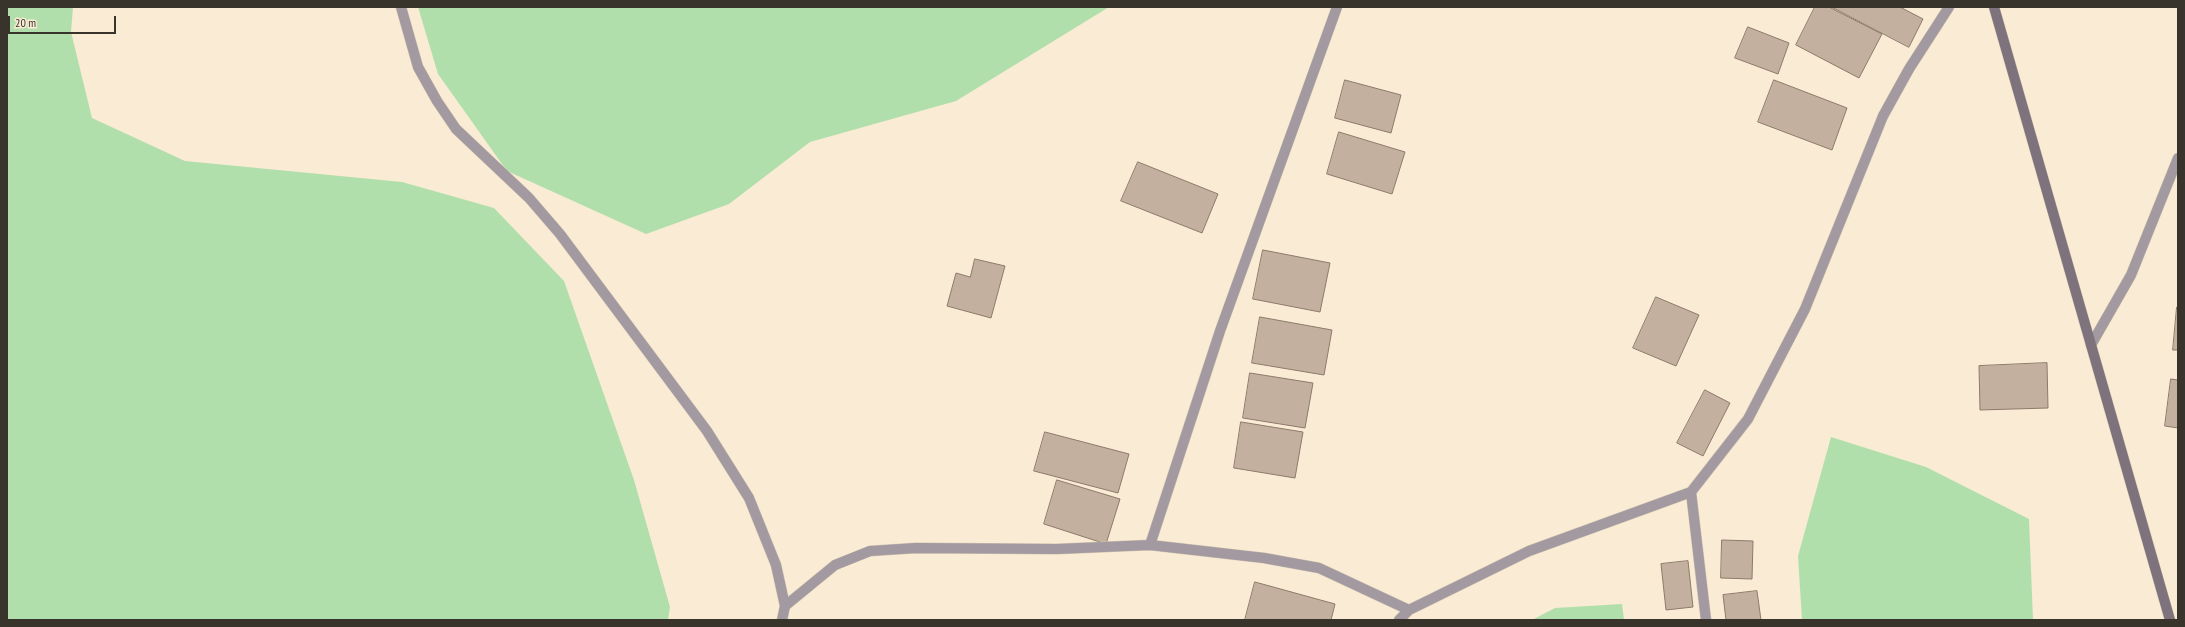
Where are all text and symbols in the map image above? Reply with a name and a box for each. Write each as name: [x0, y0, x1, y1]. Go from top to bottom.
scale bar: [10, 8, 118, 34]
text: 20 m: [15, 15, 36, 30]

